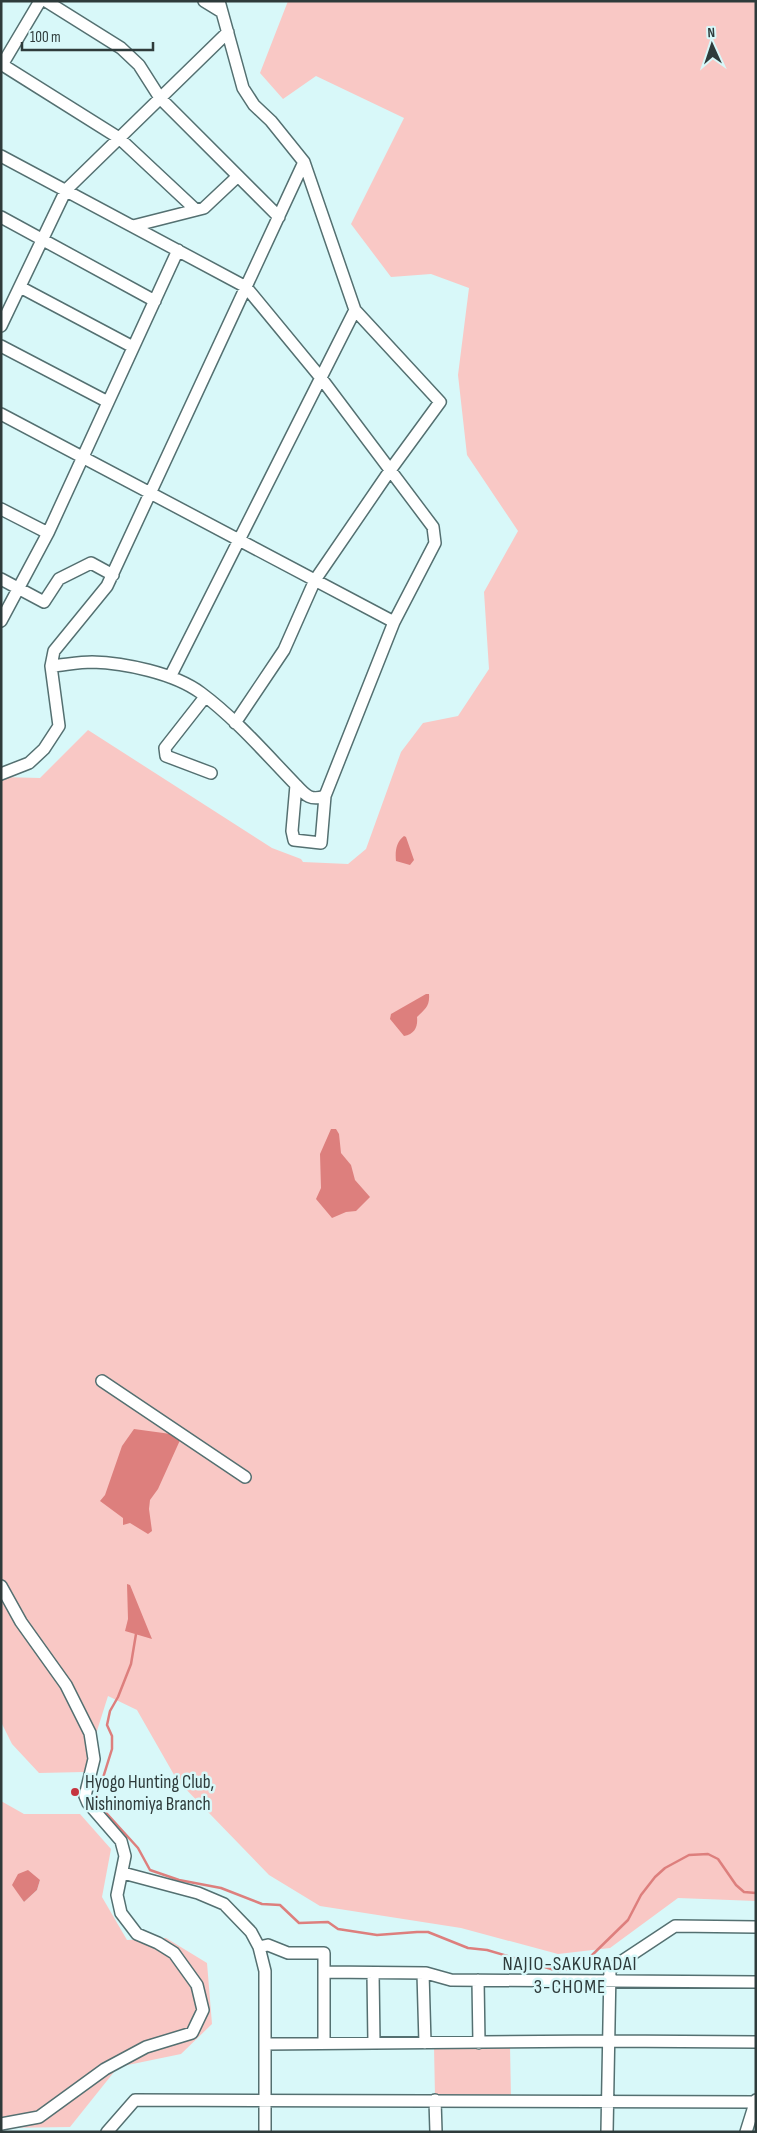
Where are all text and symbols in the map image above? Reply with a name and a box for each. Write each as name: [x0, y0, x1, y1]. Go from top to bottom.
scale bar: [22, 20, 154, 52]
north arrow: [687, 20, 737, 70]
text: N: [707, 24, 716, 41]
text: 100 m: [30, 28, 61, 47]
place label: Hyogo Hunting Club, Nishinomiya Branch: [85, 1771, 214, 1816]
marker: Hyogo Hunting Club, Nishinomiya Branch: [69, 1786, 81, 1798]
district label: NAJIO-SAKURADAI 3-CHOME: [502, 1952, 638, 1999]

